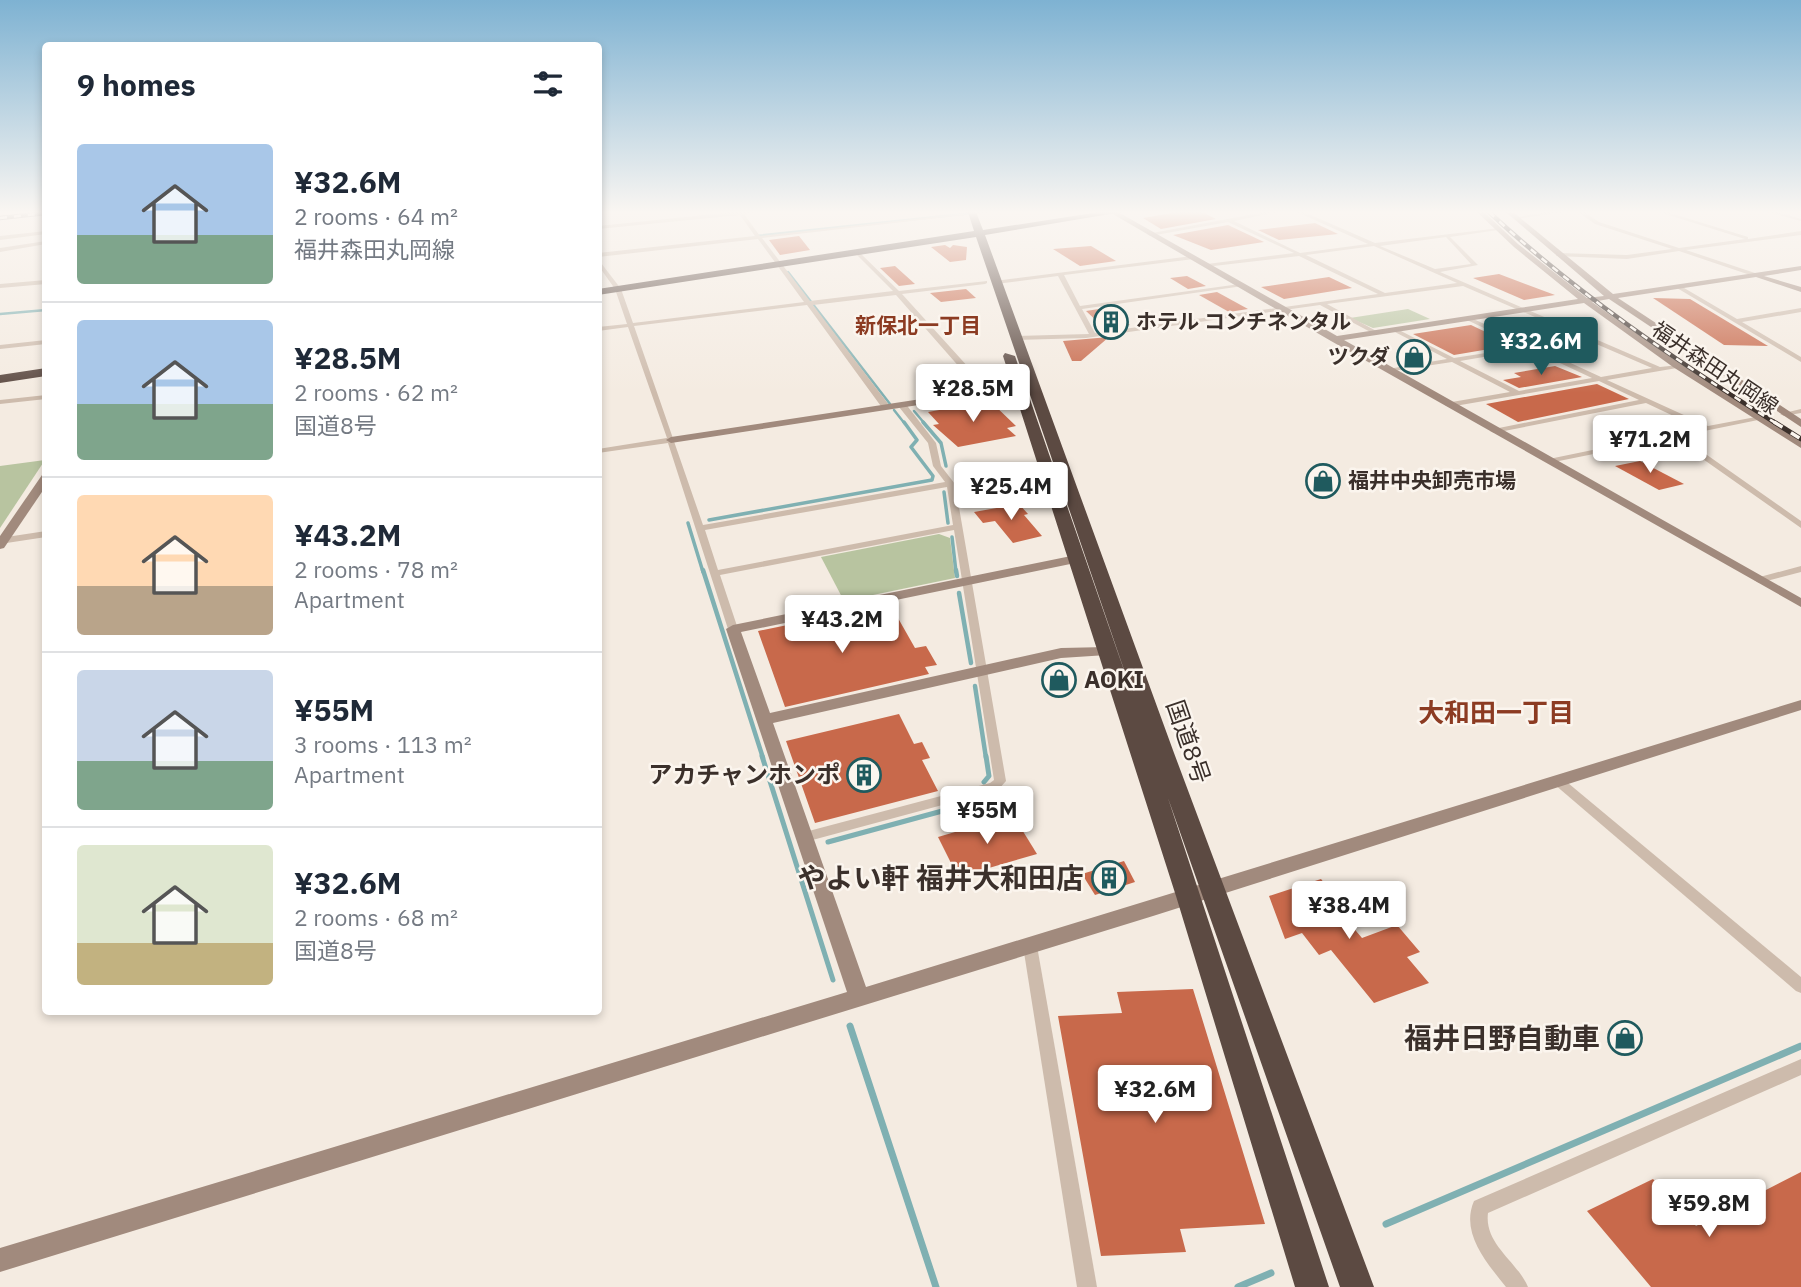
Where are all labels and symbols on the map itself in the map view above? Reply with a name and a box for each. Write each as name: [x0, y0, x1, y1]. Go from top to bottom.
building icon: ホテル コンチネンタル: [1092, 303, 1130, 341]
place label: ホテル コンチネンタル: [1136, 307, 1351, 335]
district label: 新保北一丁目: [855, 311, 981, 339]
street label: 福井森田丸岡線: [1647, 314, 1784, 420]
pin: ¥32.6M: [1484, 318, 1598, 377]
shop icon: ツクダ: [1395, 338, 1433, 376]
place label: ツクダ: [1328, 342, 1390, 370]
pin: ¥28.5M: [916, 364, 1030, 424]
pin: ¥71.2M: [1593, 416, 1707, 475]
pin: ¥25.4M: [954, 462, 1068, 522]
shop icon: 福井中央卸売市場: [1304, 462, 1342, 500]
place label: 福井中央卸売市場: [1348, 466, 1516, 494]
pin: ¥43.2M: [785, 596, 899, 655]
shop icon: AOKI: [1040, 661, 1078, 699]
place label: AOKI: [1084, 663, 1144, 695]
district label: 大和田一丁目: [1418, 695, 1574, 729]
street label: 国道8号: [1160, 696, 1218, 788]
building icon: アカチャンホンポ: [845, 756, 883, 794]
place label: アカチャンホンポ: [648, 758, 840, 790]
pin: ¥55M: [946, 786, 1028, 846]
place label: やよい軒 福井大和田店: [797, 859, 1084, 896]
building icon: やよい軒 福井大和田店: [1090, 859, 1128, 897]
pin: ¥38.4M: [1292, 881, 1406, 941]
place label: 福井日野自動車: [1404, 1019, 1600, 1056]
shop icon: 福井日野自動車: [1606, 1019, 1644, 1057]
pin: ¥32.6M: [1098, 1066, 1212, 1125]
pin: ¥59.8M: [1652, 1180, 1766, 1239]

